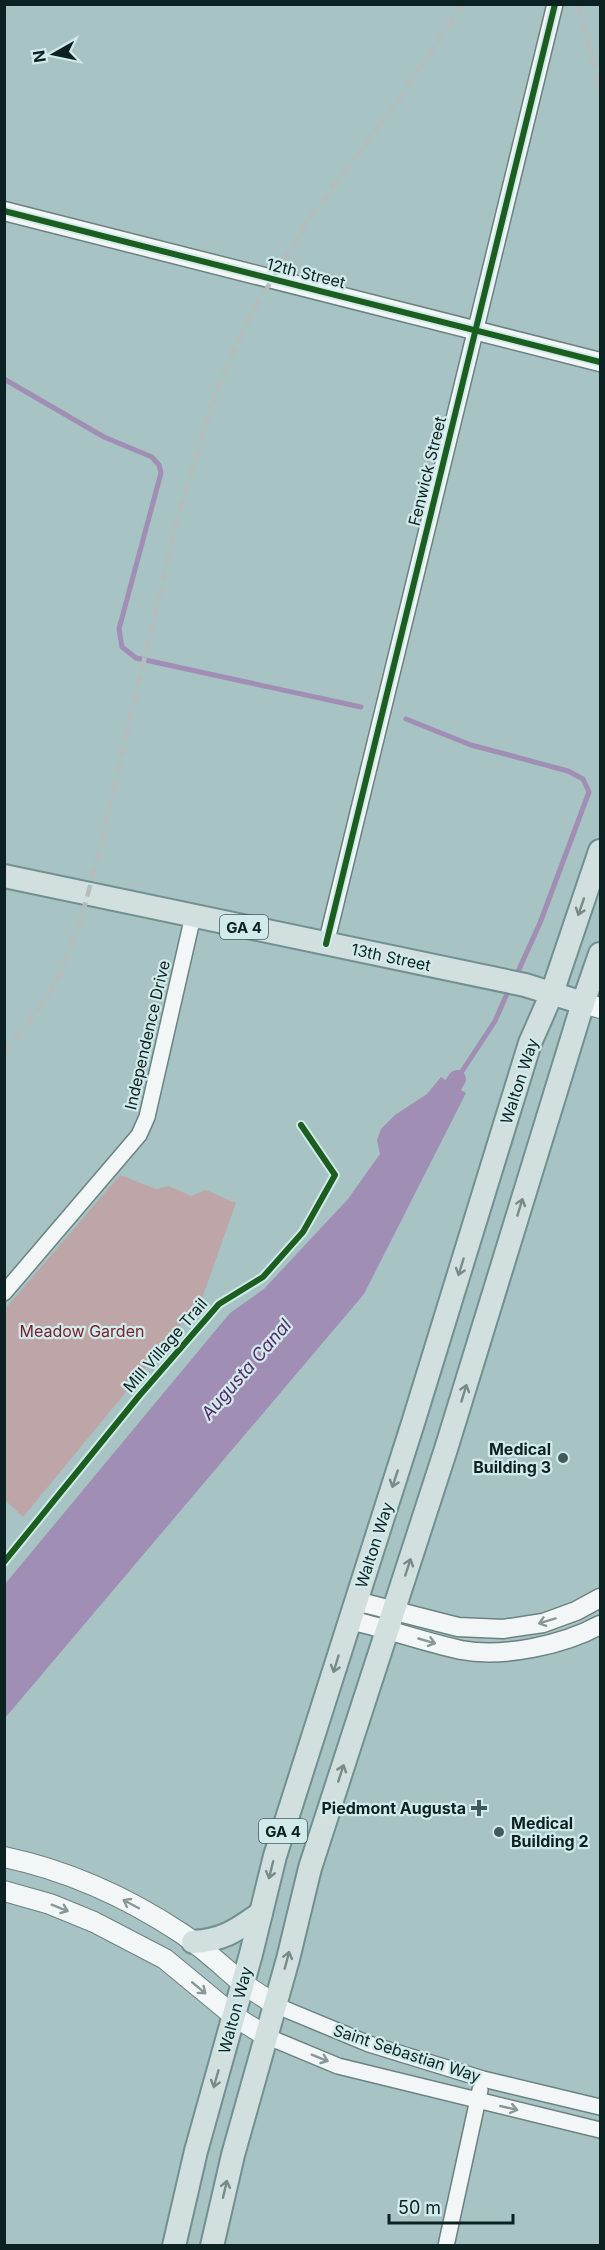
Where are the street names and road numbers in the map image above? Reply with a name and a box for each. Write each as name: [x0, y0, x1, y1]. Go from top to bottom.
street label: 12th Street: [264, 254, 348, 292]
street label: Fenwick Street: [404, 414, 450, 528]
road number: GA 4: [220, 915, 268, 939]
street label: 13th Street: [349, 939, 433, 975]
street label: Independence Drive: [120, 958, 174, 1112]
street label: Walton Way: [496, 1035, 542, 1127]
street label: Mill Village Trail: [119, 1294, 211, 1396]
street label: Walton Way: [351, 1499, 397, 1591]
road number: GA 4: [259, 1819, 307, 1843]
street label: Walton Way: [214, 1964, 256, 2056]
street label: Saint Sebastian Way: [331, 2020, 483, 2086]

